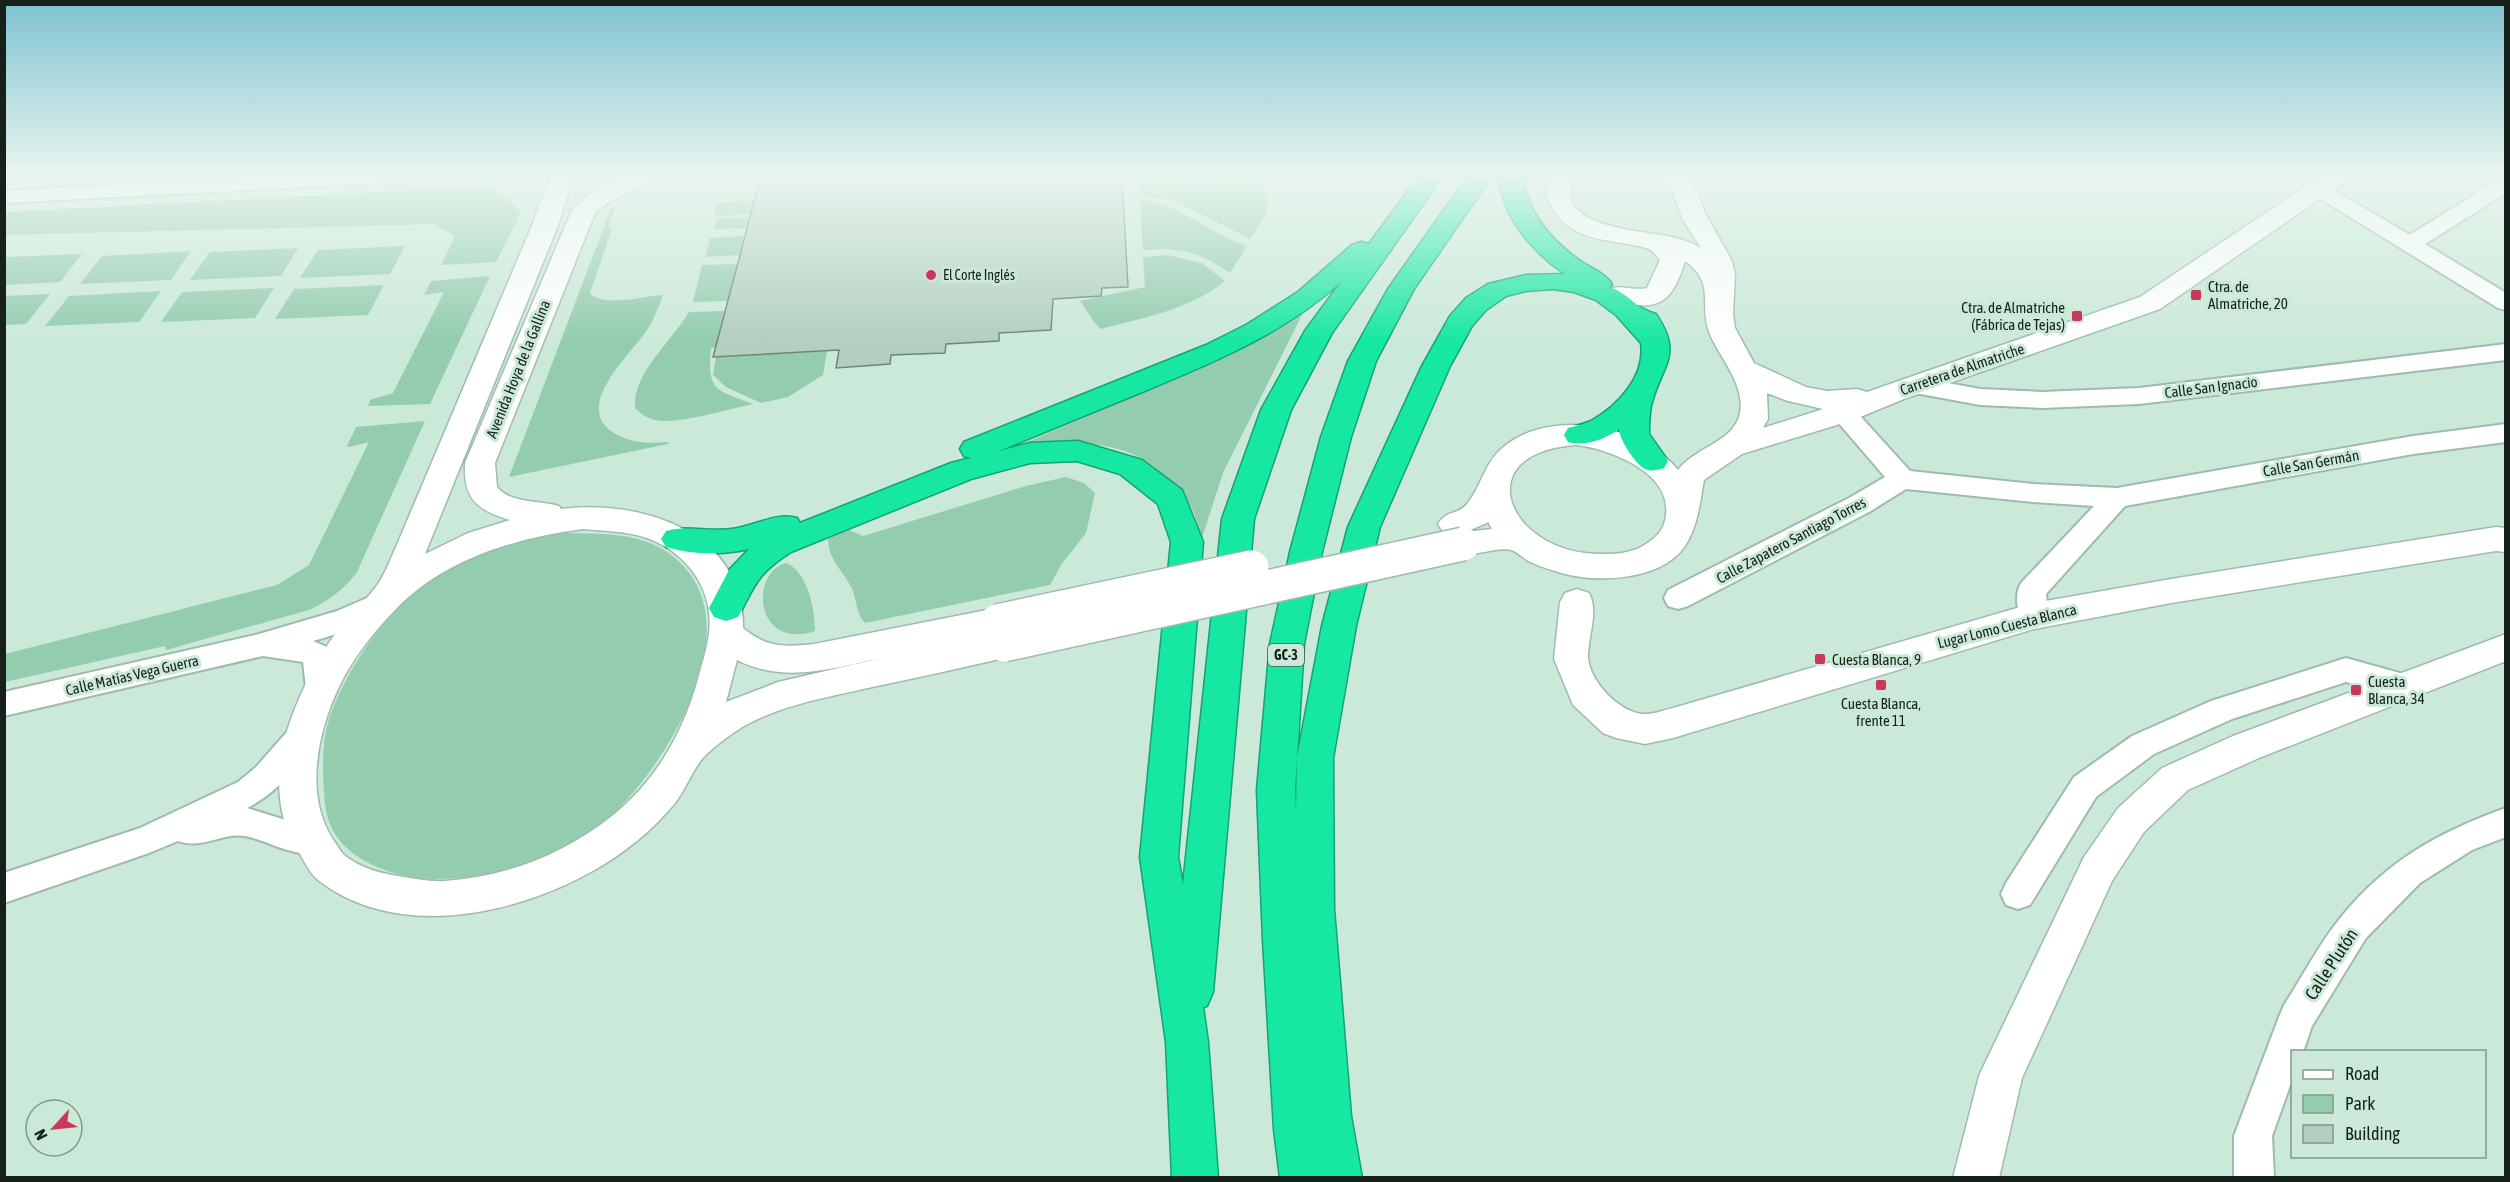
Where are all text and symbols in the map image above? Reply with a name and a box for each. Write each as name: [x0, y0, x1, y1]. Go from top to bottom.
place label: El Corte Inglés: [943, 267, 1015, 283]
marker: El Corte Inglés: [924, 268, 938, 282]
place label: Ctra. de Almatriche, 20: [2208, 278, 2288, 312]
marker: Ctra. de Almatriche, 20: [2189, 288, 2203, 302]
street label: Avenida Hoya de la Gallina: [483, 298, 553, 440]
place label: Ctra. de Almatriche (Fábrica de Tejas): [1961, 299, 2065, 333]
marker: Ctra. de Almatriche (Fábrica de Tejas): [2070, 309, 2084, 323]
street label: Carretera de Almatriche: [1898, 340, 2027, 398]
street label: Calle San Ignacio: [2164, 373, 2258, 401]
street label: Calle San Germán: [2262, 446, 2360, 480]
street label: Calle Zapatero Santiago Torres: [1713, 493, 1869, 587]
street label: Lugar Lomo Cuesta Blanca: [1936, 600, 2078, 652]
road number: GC-3: [1268, 644, 1304, 666]
street label: Calle Matías Vega Guerra: [64, 651, 200, 699]
place label: Cuesta Blanca, 9: [1832, 651, 1921, 668]
marker: Cuesta Blanca, 9: [1813, 652, 1827, 666]
place label: Cuesta Blanca, 34: [2368, 673, 2425, 707]
marker: Cuesta Blanca, frente 11: [1874, 678, 1888, 692]
marker: Cuesta Blanca, 34: [2349, 683, 2363, 697]
place label: Cuesta Blanca, frente 11: [1841, 695, 1921, 729]
street label: Calle Plutón: [2300, 924, 2362, 1004]
legend: [2291, 1050, 2486, 1158]
text: Road: [2345, 1063, 2379, 1084]
text: Park: [2345, 1093, 2375, 1114]
north arrow: [24, 1098, 84, 1158]
text: Building: [2345, 1123, 2400, 1144]
text: N: [30, 1127, 51, 1143]

